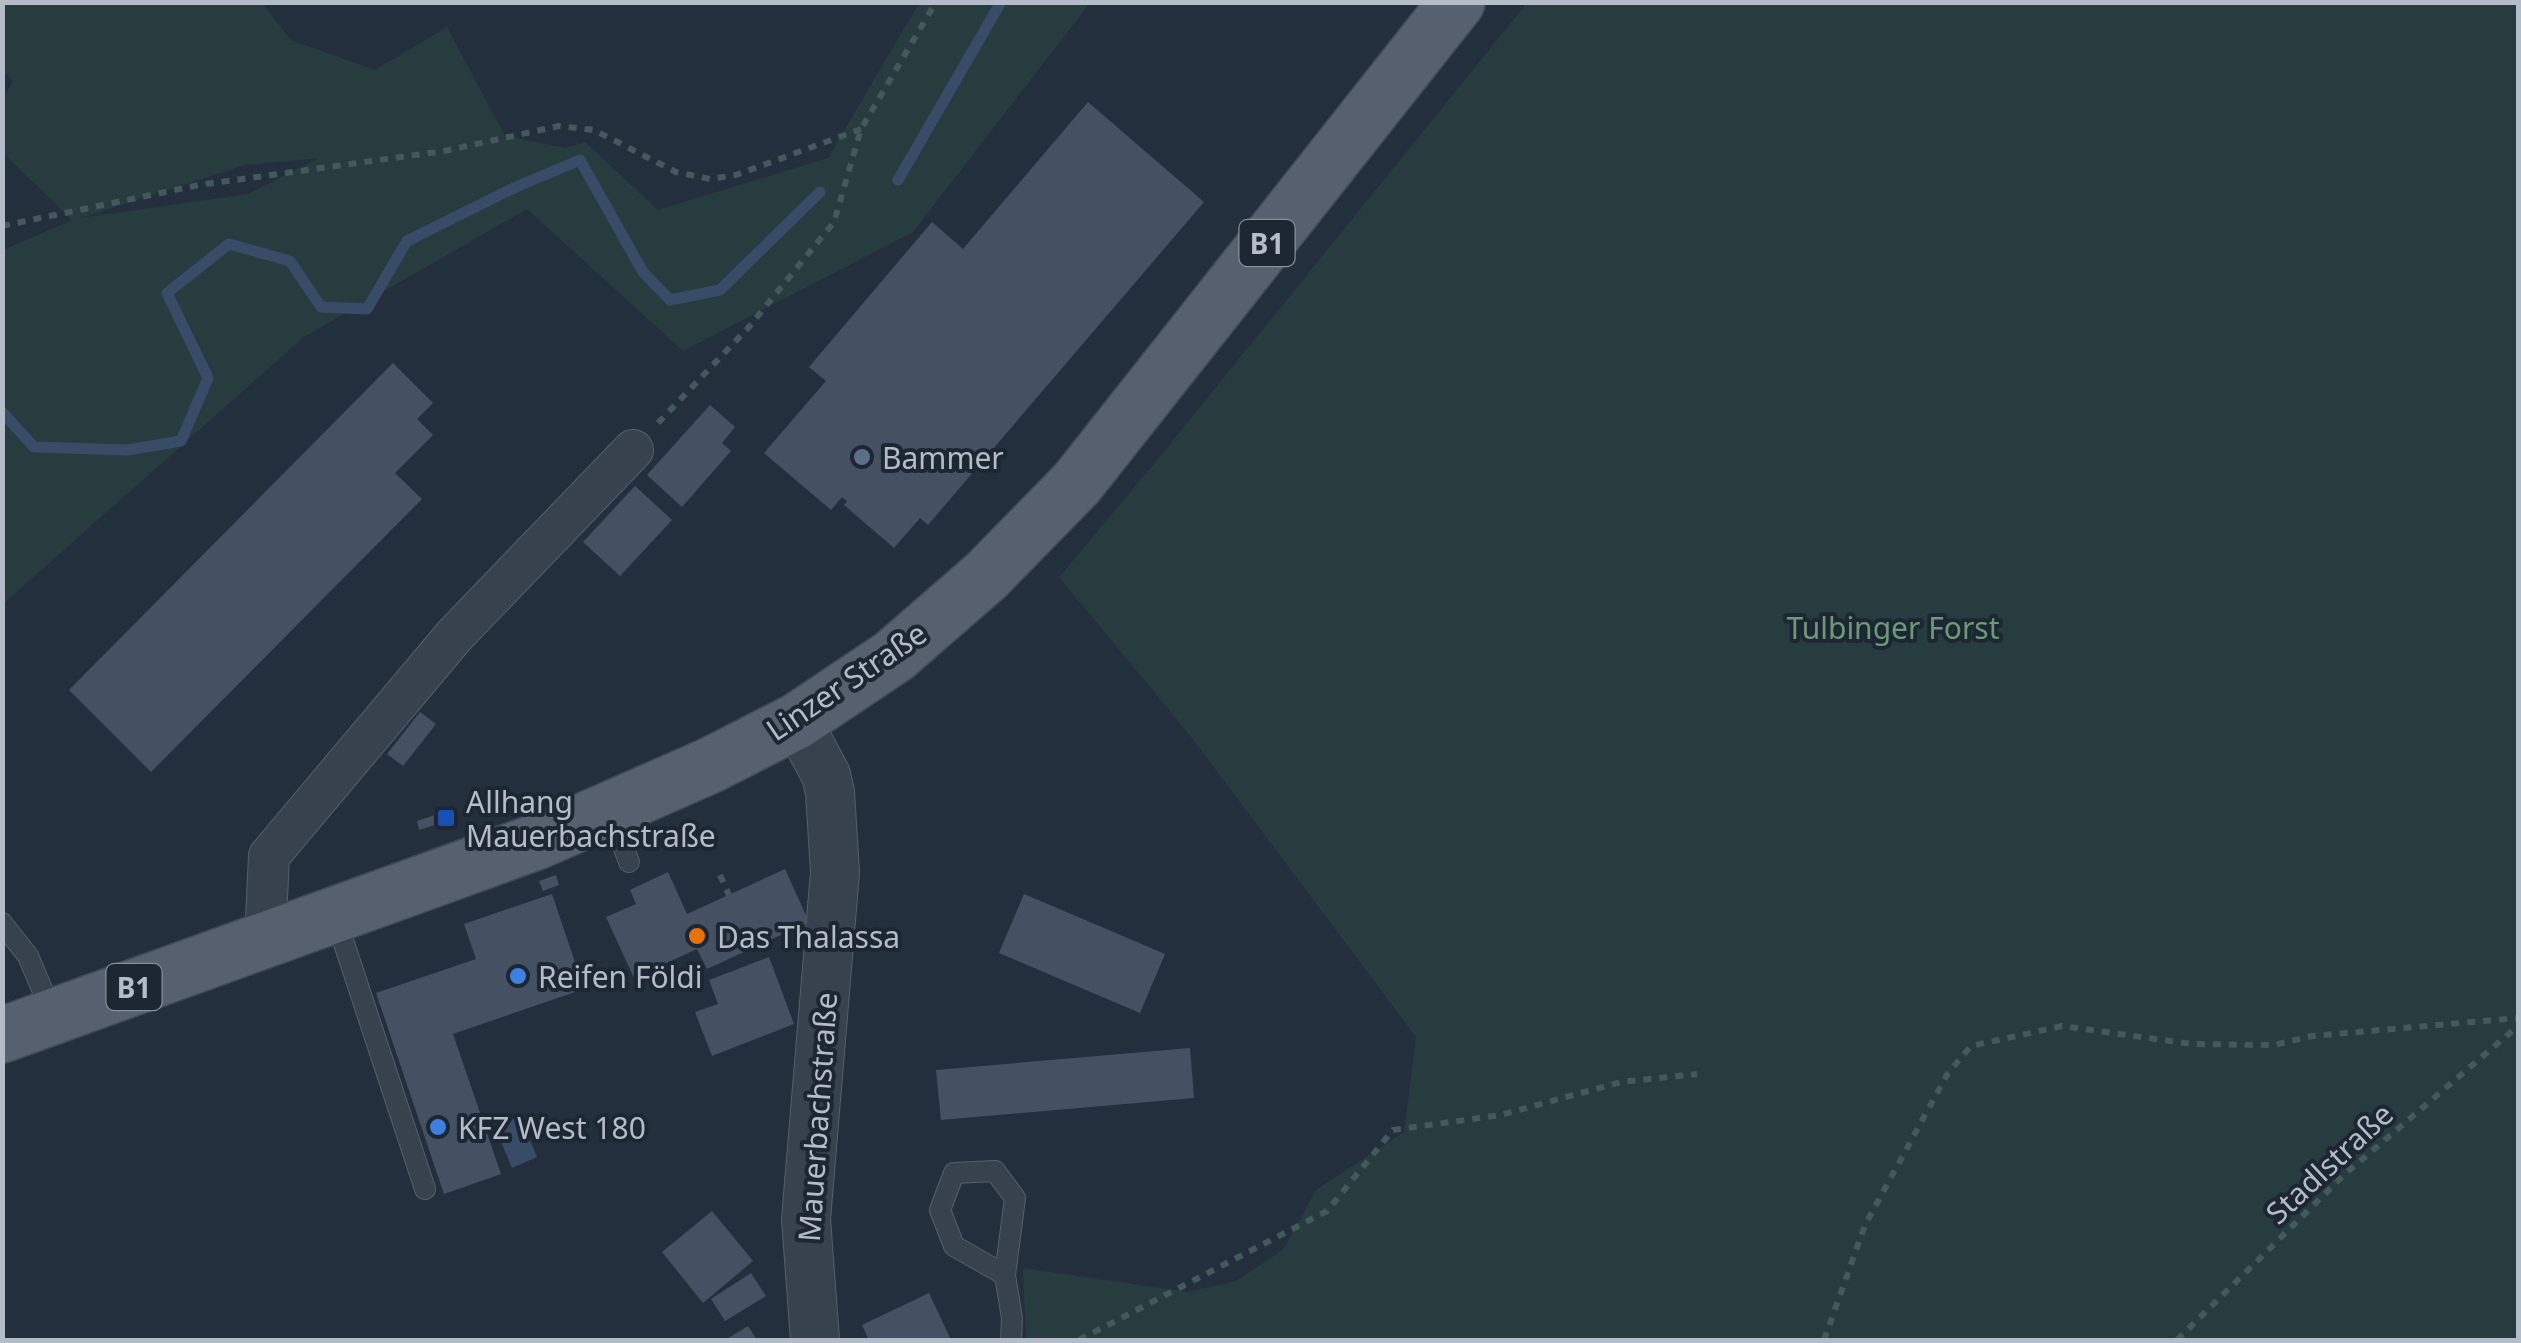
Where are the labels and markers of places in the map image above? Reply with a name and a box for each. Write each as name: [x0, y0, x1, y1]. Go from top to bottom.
place label: Bammer: [882, 437, 1004, 478]
marker: Bammer: [851, 446, 873, 468]
place label: Allhang Mauerbachstraße: [466, 781, 716, 856]
marker: Allhang Mauerbachstraße: [435, 807, 457, 829]
place label: Das Thalassa: [717, 916, 900, 957]
marker: Das Thalassa: [686, 925, 708, 947]
place label: Reifen Földi: [538, 956, 703, 997]
marker: Reifen Földi: [507, 965, 529, 987]
place label: KFZ West 180: [458, 1107, 646, 1148]
marker: KFZ West 180: [427, 1116, 449, 1138]

